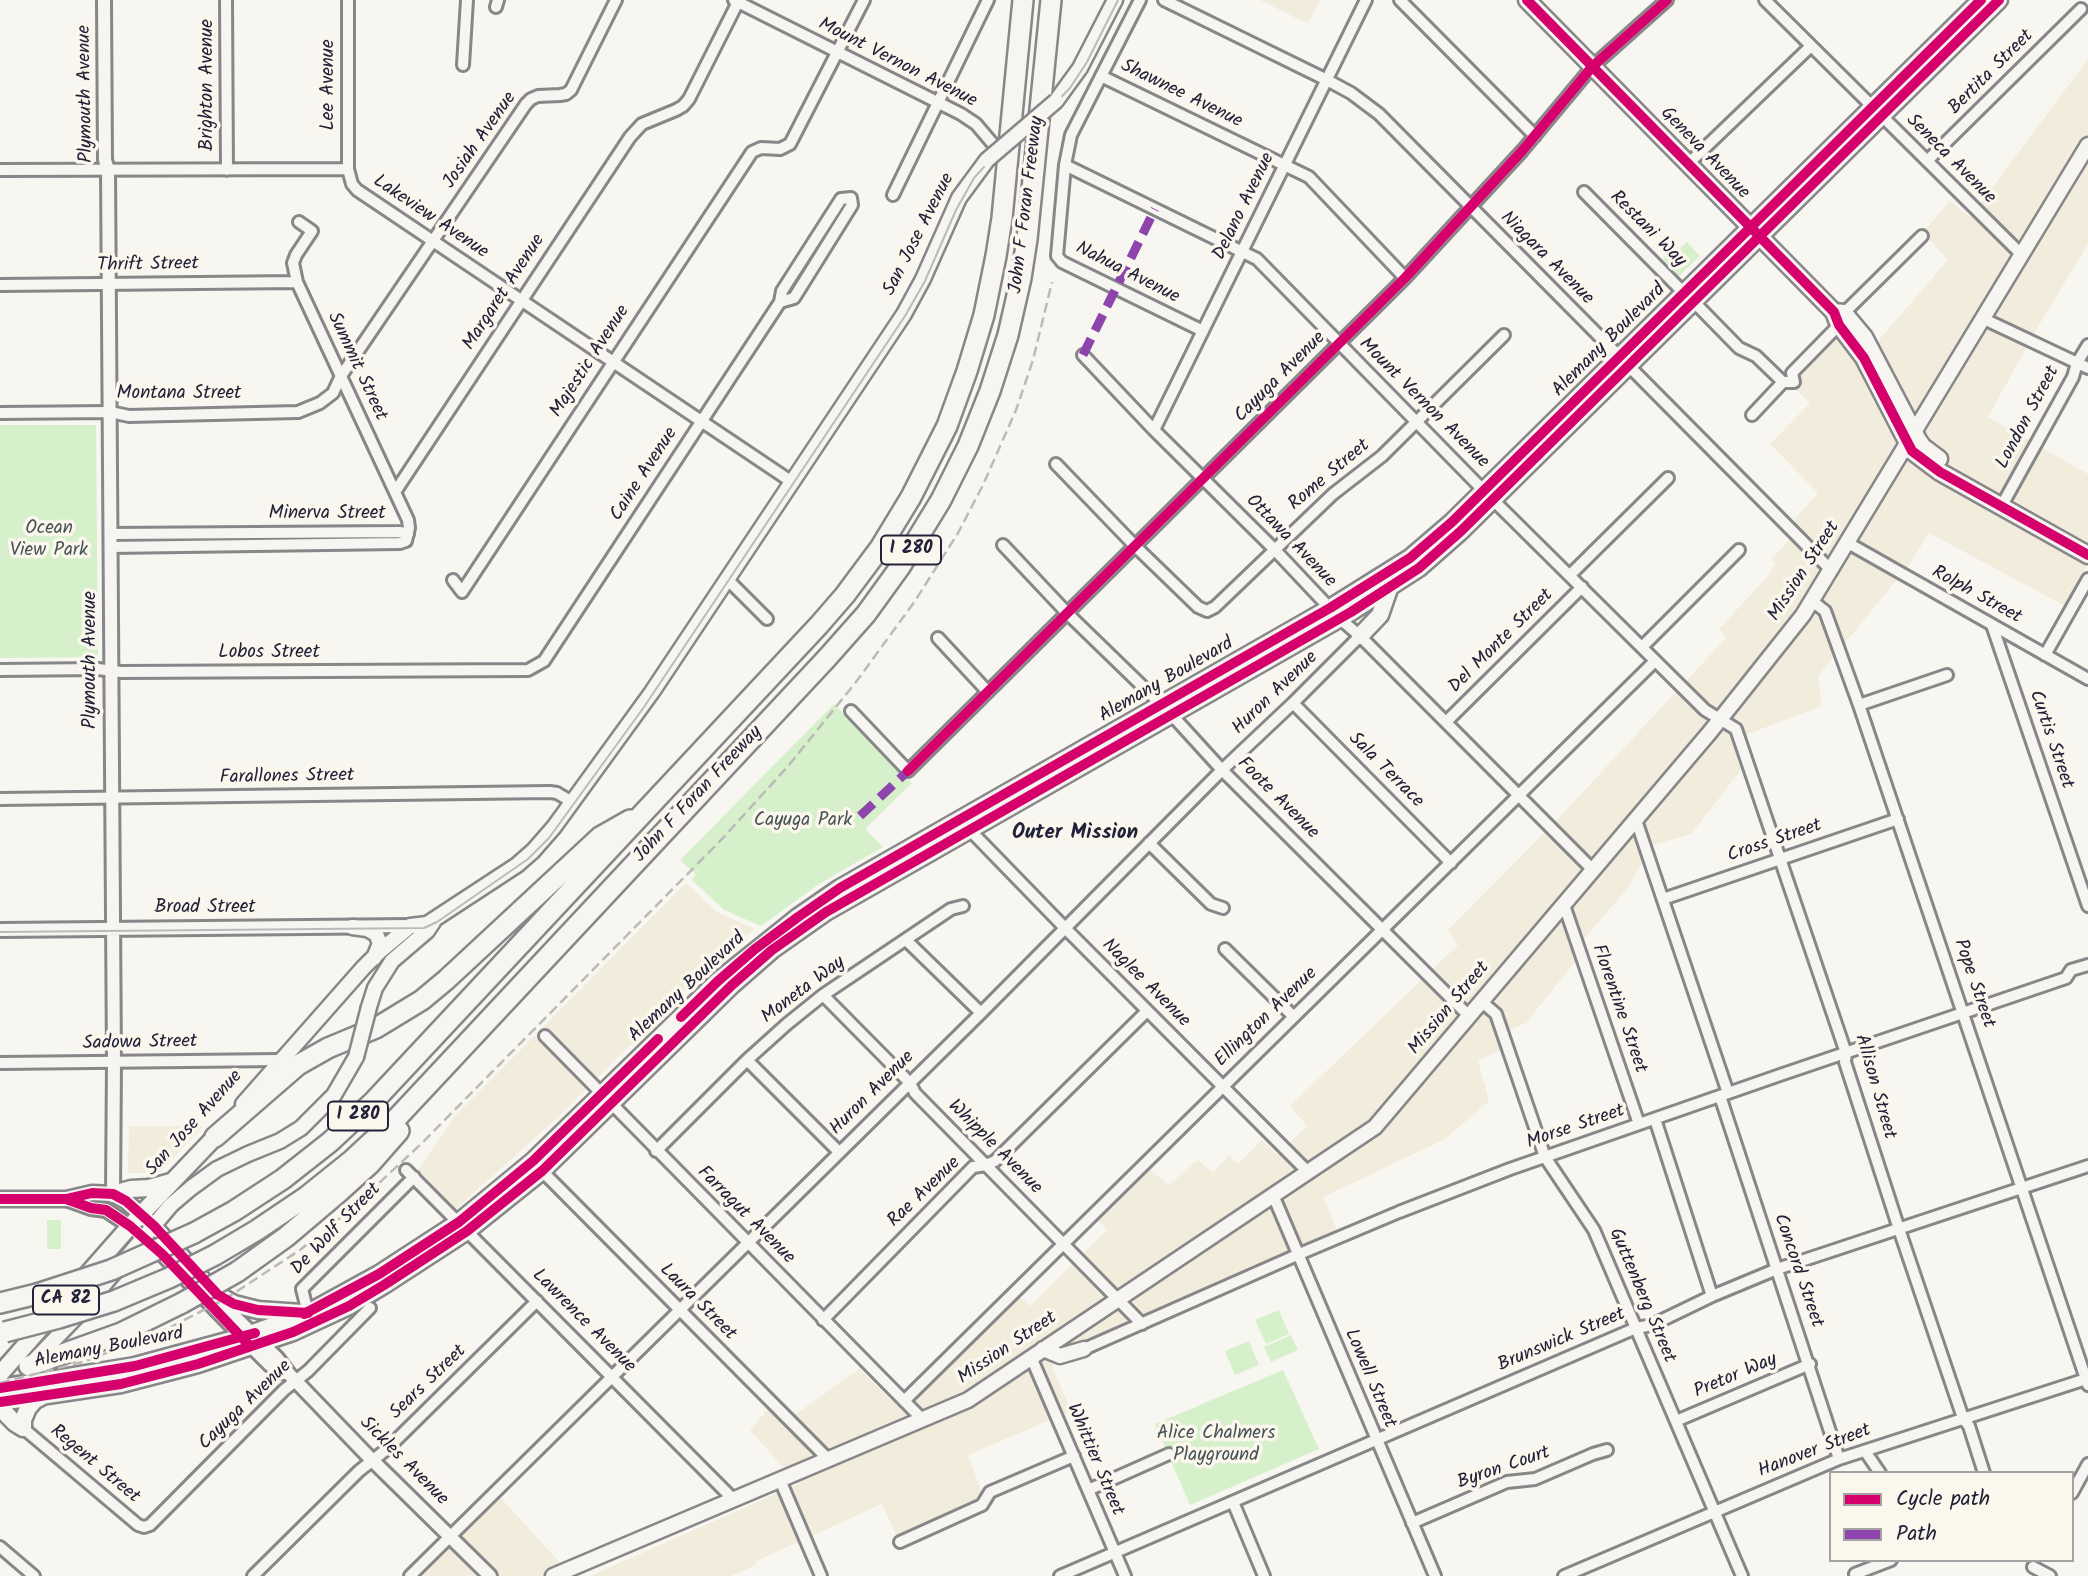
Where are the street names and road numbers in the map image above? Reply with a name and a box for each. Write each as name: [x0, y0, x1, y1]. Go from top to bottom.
street label: Mount Vernon Avenue: [814, 14, 980, 114]
street label: Brighton Avenue: [198, 19, 220, 151]
street label: Plymouth Avenue: [74, 25, 100, 163]
street label: Bertita Street: [1945, 26, 2039, 120]
street label: Lee Avenue: [319, 39, 341, 131]
street label: Shawnee Avenue: [1116, 56, 1246, 134]
street label: Josiah Avenue: [439, 88, 523, 194]
street label: Geneva Avenue: [1654, 103, 1754, 205]
street label: Seneca Avenue: [1900, 110, 2000, 210]
street label: John F Foran Freeway: [1006, 115, 1050, 295]
street label: Delano Avenue: [1209, 150, 1281, 264]
street label: San Jose Avenue: [879, 170, 961, 300]
street label: Lakeview Avenue: [368, 171, 492, 265]
street label: Restani Way: [1604, 187, 1690, 273]
street label: Niagara Avenue: [1494, 207, 1598, 311]
street label: Margaret Avenue: [459, 231, 551, 355]
street label: Nahua Avenue: [1071, 238, 1183, 310]
street label: Thrift Street: [97, 254, 199, 278]
street label: Alemany Boulevard: [1548, 279, 1672, 403]
street label: Majestic Avenue: [546, 302, 636, 422]
street label: Summit Street: [321, 309, 391, 425]
street label: Cayuga Avenue: [1231, 328, 1331, 428]
street label: Mount Vernon Avenue: [1353, 334, 1493, 474]
street label: London Street: [1992, 363, 2066, 473]
street label: Montana Street: [117, 384, 241, 406]
street label: Caine Avenue: [606, 424, 684, 526]
street label: Rome Street: [1285, 435, 1375, 517]
street label: Ottawa Avenue: [1240, 491, 1340, 593]
street label: Minerva Street: [268, 504, 386, 526]
street label: Mission Street: [1764, 518, 1846, 626]
road number: I 280: [881, 536, 941, 564]
street label: Rolph Street: [1927, 562, 2025, 630]
street label: Del Monte Street: [1445, 585, 1559, 699]
street label: Plymouth Avenue: [81, 591, 103, 729]
street label: Alemany Boulevard: [1096, 633, 1238, 729]
street label: Lobos Street: [218, 643, 320, 665]
street label: Huron Avenue: [1228, 647, 1324, 741]
street label: Curtis Street: [2023, 688, 2077, 792]
street label: John F Foran Freeway: [630, 722, 768, 868]
street label: Sala Terrace: [1343, 729, 1427, 813]
street label: Foote Avenue: [1231, 753, 1323, 845]
street label: Farallones Street: [220, 765, 354, 791]
street label: Cross Street: [1725, 815, 1825, 869]
street label: Broad Street: [154, 898, 256, 920]
street label: Alemany Boulevard: [625, 928, 751, 1048]
street label: Naglee Avenue: [1096, 935, 1194, 1033]
street label: Pope Street: [1947, 937, 1999, 1031]
street label: Florentine Street: [1585, 942, 1651, 1076]
street label: Moneta Way: [758, 952, 850, 1030]
street label: Mission Street: [1404, 958, 1496, 1060]
street label: Ellington Avenue: [1211, 963, 1323, 1073]
street label: Sadowa Street: [83, 1032, 197, 1056]
street label: Allison Street: [1848, 1032, 1900, 1142]
street label: Huron Avenue: [826, 1047, 920, 1141]
street label: San Jose Avenue: [142, 1066, 248, 1182]
street label: Whipple Avenue: [942, 1096, 1046, 1200]
road number: I 280: [328, 1101, 388, 1130]
street label: Morse Street: [1524, 1101, 1628, 1155]
street label: Rae Avenue: [884, 1153, 966, 1233]
street label: Farragut Avenue: [691, 1162, 799, 1270]
street label: De Wolf Street: [287, 1179, 387, 1281]
street label: Concord Street: [1767, 1211, 1827, 1331]
street label: Guttenberg Street: [1602, 1225, 1680, 1367]
street label: Laura Street: [654, 1260, 740, 1346]
street label: Lawrence Avenue: [526, 1265, 640, 1379]
road number: CA 82: [33, 1286, 99, 1315]
street label: Brunswick Street: [1495, 1304, 1629, 1378]
street label: Mission Street: [954, 1307, 1062, 1391]
street label: Alemany Boulevard: [33, 1323, 185, 1375]
street label: Lowell Street: [1338, 1326, 1400, 1432]
street label: Sears Street: [386, 1341, 472, 1425]
street label: Pretor Way: [1691, 1349, 1781, 1405]
street label: Cayuga Avenue: [195, 1356, 297, 1456]
street label: Whittier Street: [1060, 1401, 1128, 1519]
street label: Sickles Avenue: [354, 1413, 452, 1511]
street label: Hanover Street: [1755, 1420, 1875, 1484]
street label: Regent Street: [44, 1421, 144, 1509]
street label: Byron Court: [1455, 1443, 1553, 1495]

